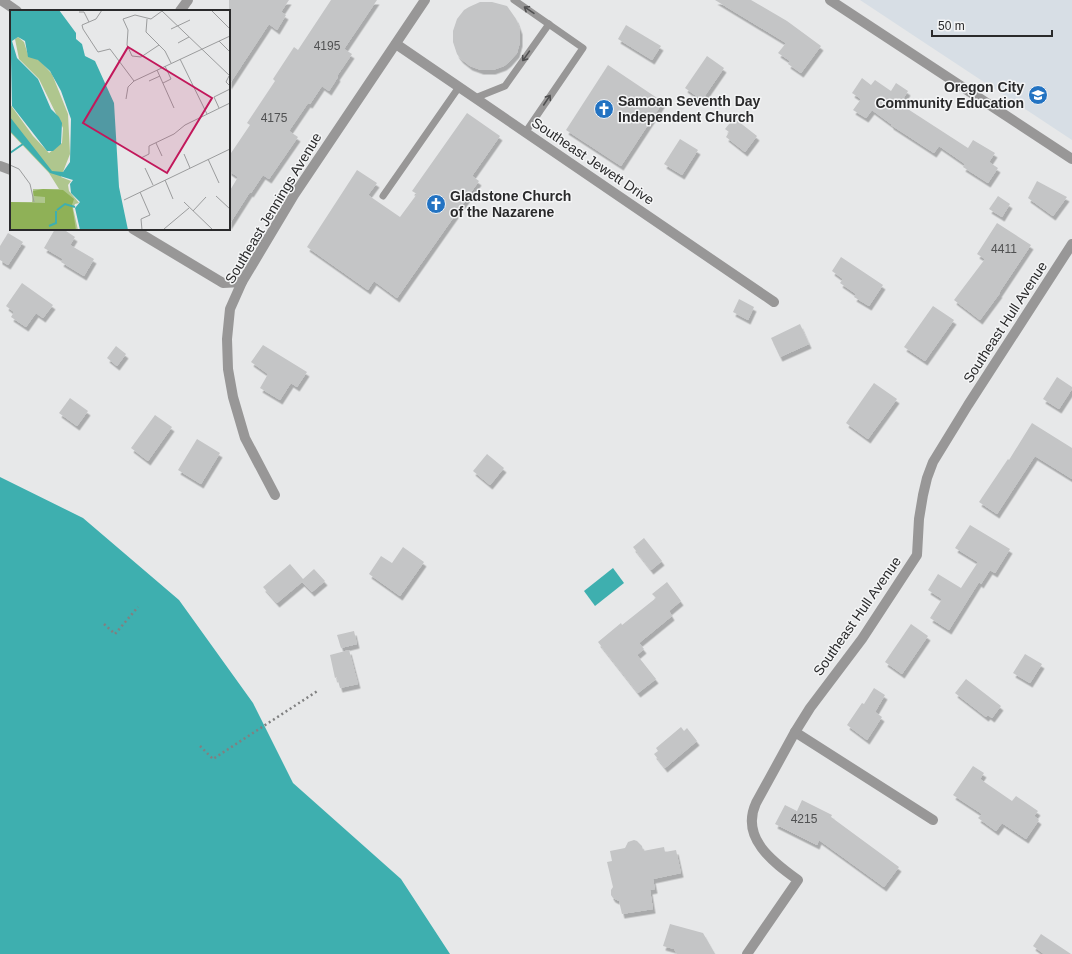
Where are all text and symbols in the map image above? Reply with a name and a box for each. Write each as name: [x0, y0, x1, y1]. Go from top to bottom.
one-way arrow: [523, 6, 534, 14]
inset map: [10, 10, 230, 230]
scale bar: [932, 12, 1052, 38]
text: 50 m: [938, 19, 965, 33]
house number: 4195: [314, 39, 341, 53]
one-way arrow: [522, 50, 530, 61]
place label: Oregon City Community Education: [875, 79, 1024, 111]
school or university icon: Oregon City Community Education: [1027, 84, 1049, 106]
place label: Samoan Seventh Day Independent Church: [618, 93, 761, 125]
one-way arrow: [543, 95, 551, 106]
church icon: Samoan Seventh Day Independent Church: [593, 98, 615, 120]
house number: 4175: [261, 111, 288, 125]
street label: Southeast Jewett Drive: [529, 114, 657, 208]
street label: Southeast Jennings Avenue: [222, 129, 325, 286]
place label: Gladstone Church of the Nazarene: [450, 188, 571, 220]
church icon: Gladstone Church of the Nazarene: [425, 193, 447, 215]
house number: 4411: [991, 242, 1017, 256]
street label: Southeast Hull Avenue: [960, 258, 1050, 386]
street label: Southeast Hull Avenue: [810, 553, 904, 679]
house number: 4215: [791, 812, 818, 826]

